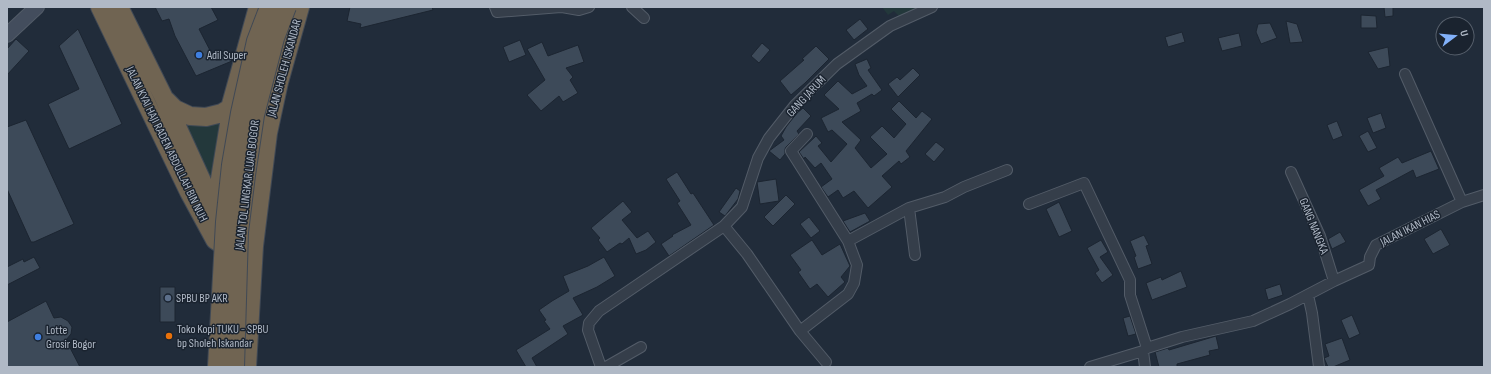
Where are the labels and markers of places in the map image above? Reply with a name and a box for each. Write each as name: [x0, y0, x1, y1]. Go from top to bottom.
place label: Adil Super: [206, 48, 247, 63]
marker: Adil Super: [194, 50, 204, 60]
place label: SPBU BP AKR: [176, 291, 228, 306]
marker: SPBU BP AKR: [163, 293, 173, 303]
place label: Toko Kopi TUKU - SPBU bp Sholeh Iskandar: [177, 322, 269, 351]
place label: Lotte Grosir Bogor: [46, 323, 96, 352]
marker: Toko Kopi TUKU - SPBU bp Sholeh Iskandar: [164, 331, 174, 341]
marker: Lotte Grosir Bogor: [33, 332, 43, 342]

